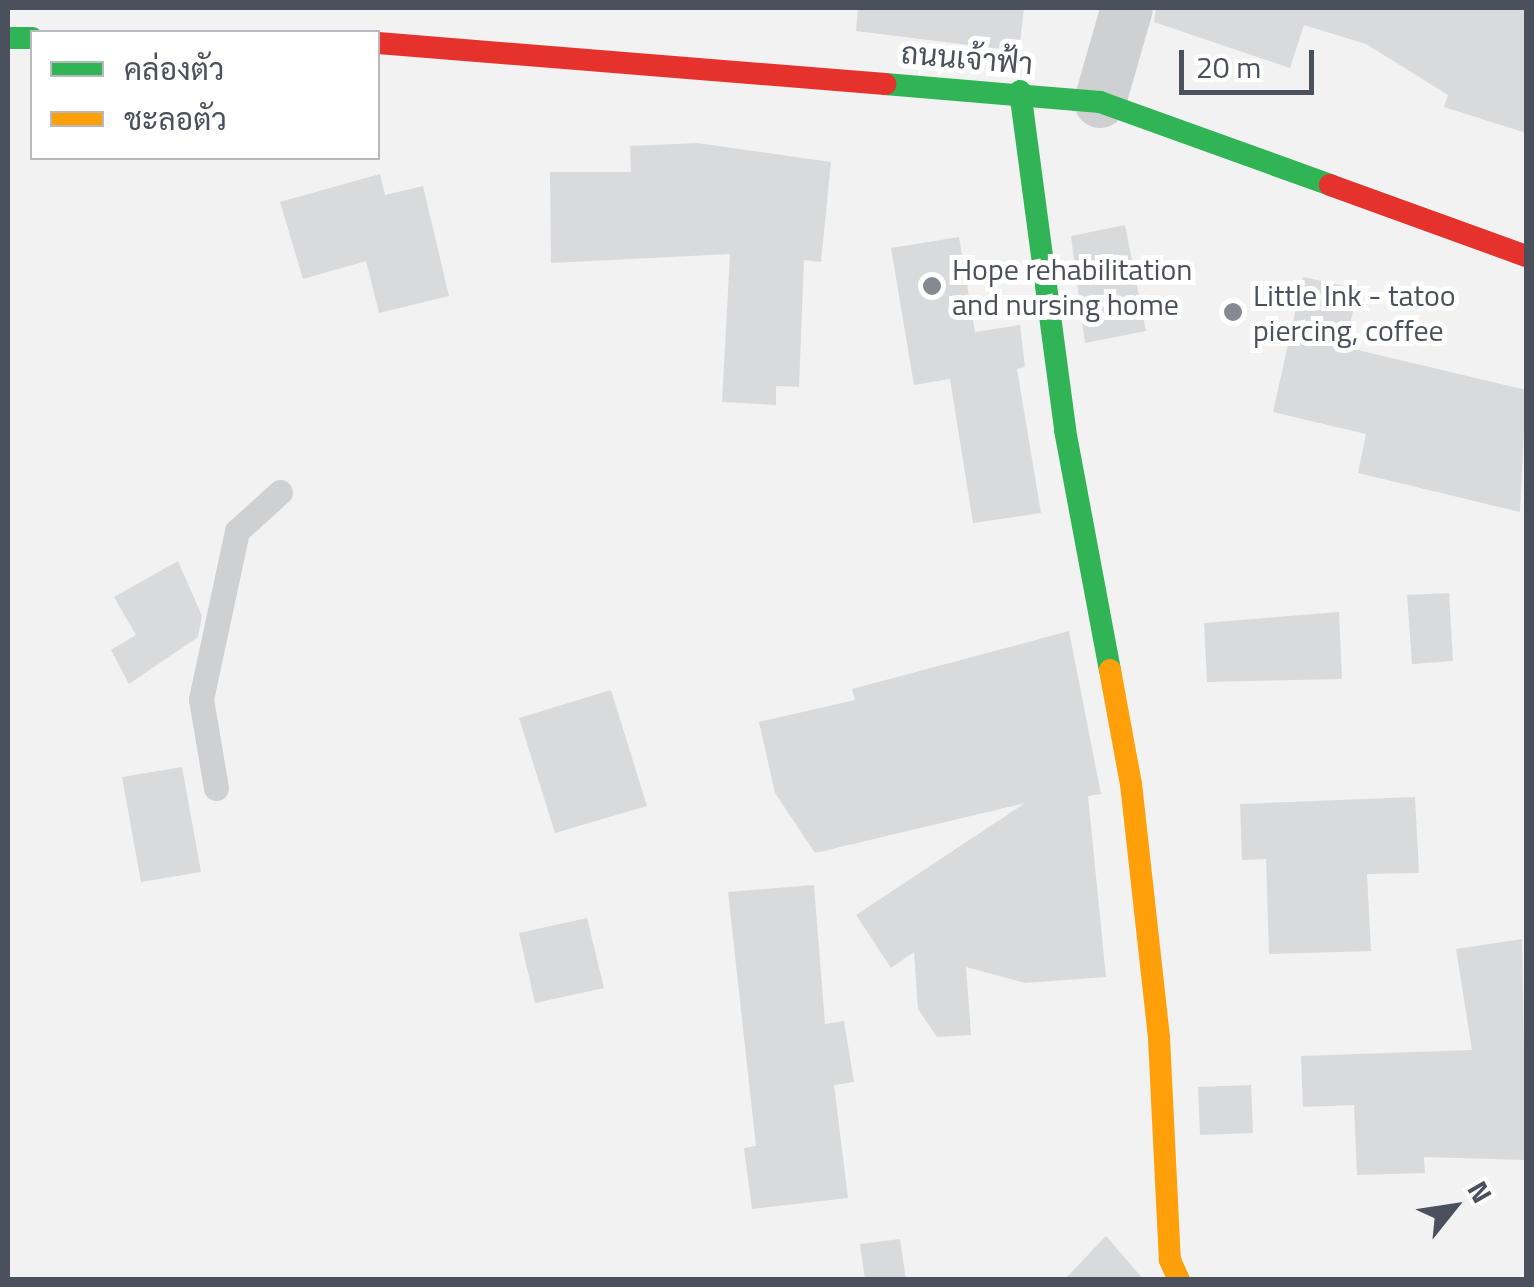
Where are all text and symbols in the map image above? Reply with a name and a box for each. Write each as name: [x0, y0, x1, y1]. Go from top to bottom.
legend: [30, 30, 380, 160]
scale bar: [1184, 30, 1319, 92]
street label: ถนนเจ้าฟ้า: [900, 34, 1034, 82]
text: 20 m: [1196, 44, 1261, 90]
text: คล่องตัว: [124, 46, 224, 92]
text: ชะลอตัว: [124, 96, 227, 142]
place label: Hope rehabilitation and nursing home: [952, 251, 1192, 322]
marker: Hope rehabilitation and nursing home: [921, 275, 943, 297]
place label: Little Ink - tatoo piercing, coffee: [1253, 277, 1456, 348]
marker: Little Ink - tatoo piercing, coffee: [1222, 301, 1244, 323]
north arrow: [1404, 1157, 1504, 1257]
text: N: [1457, 1173, 1504, 1211]

